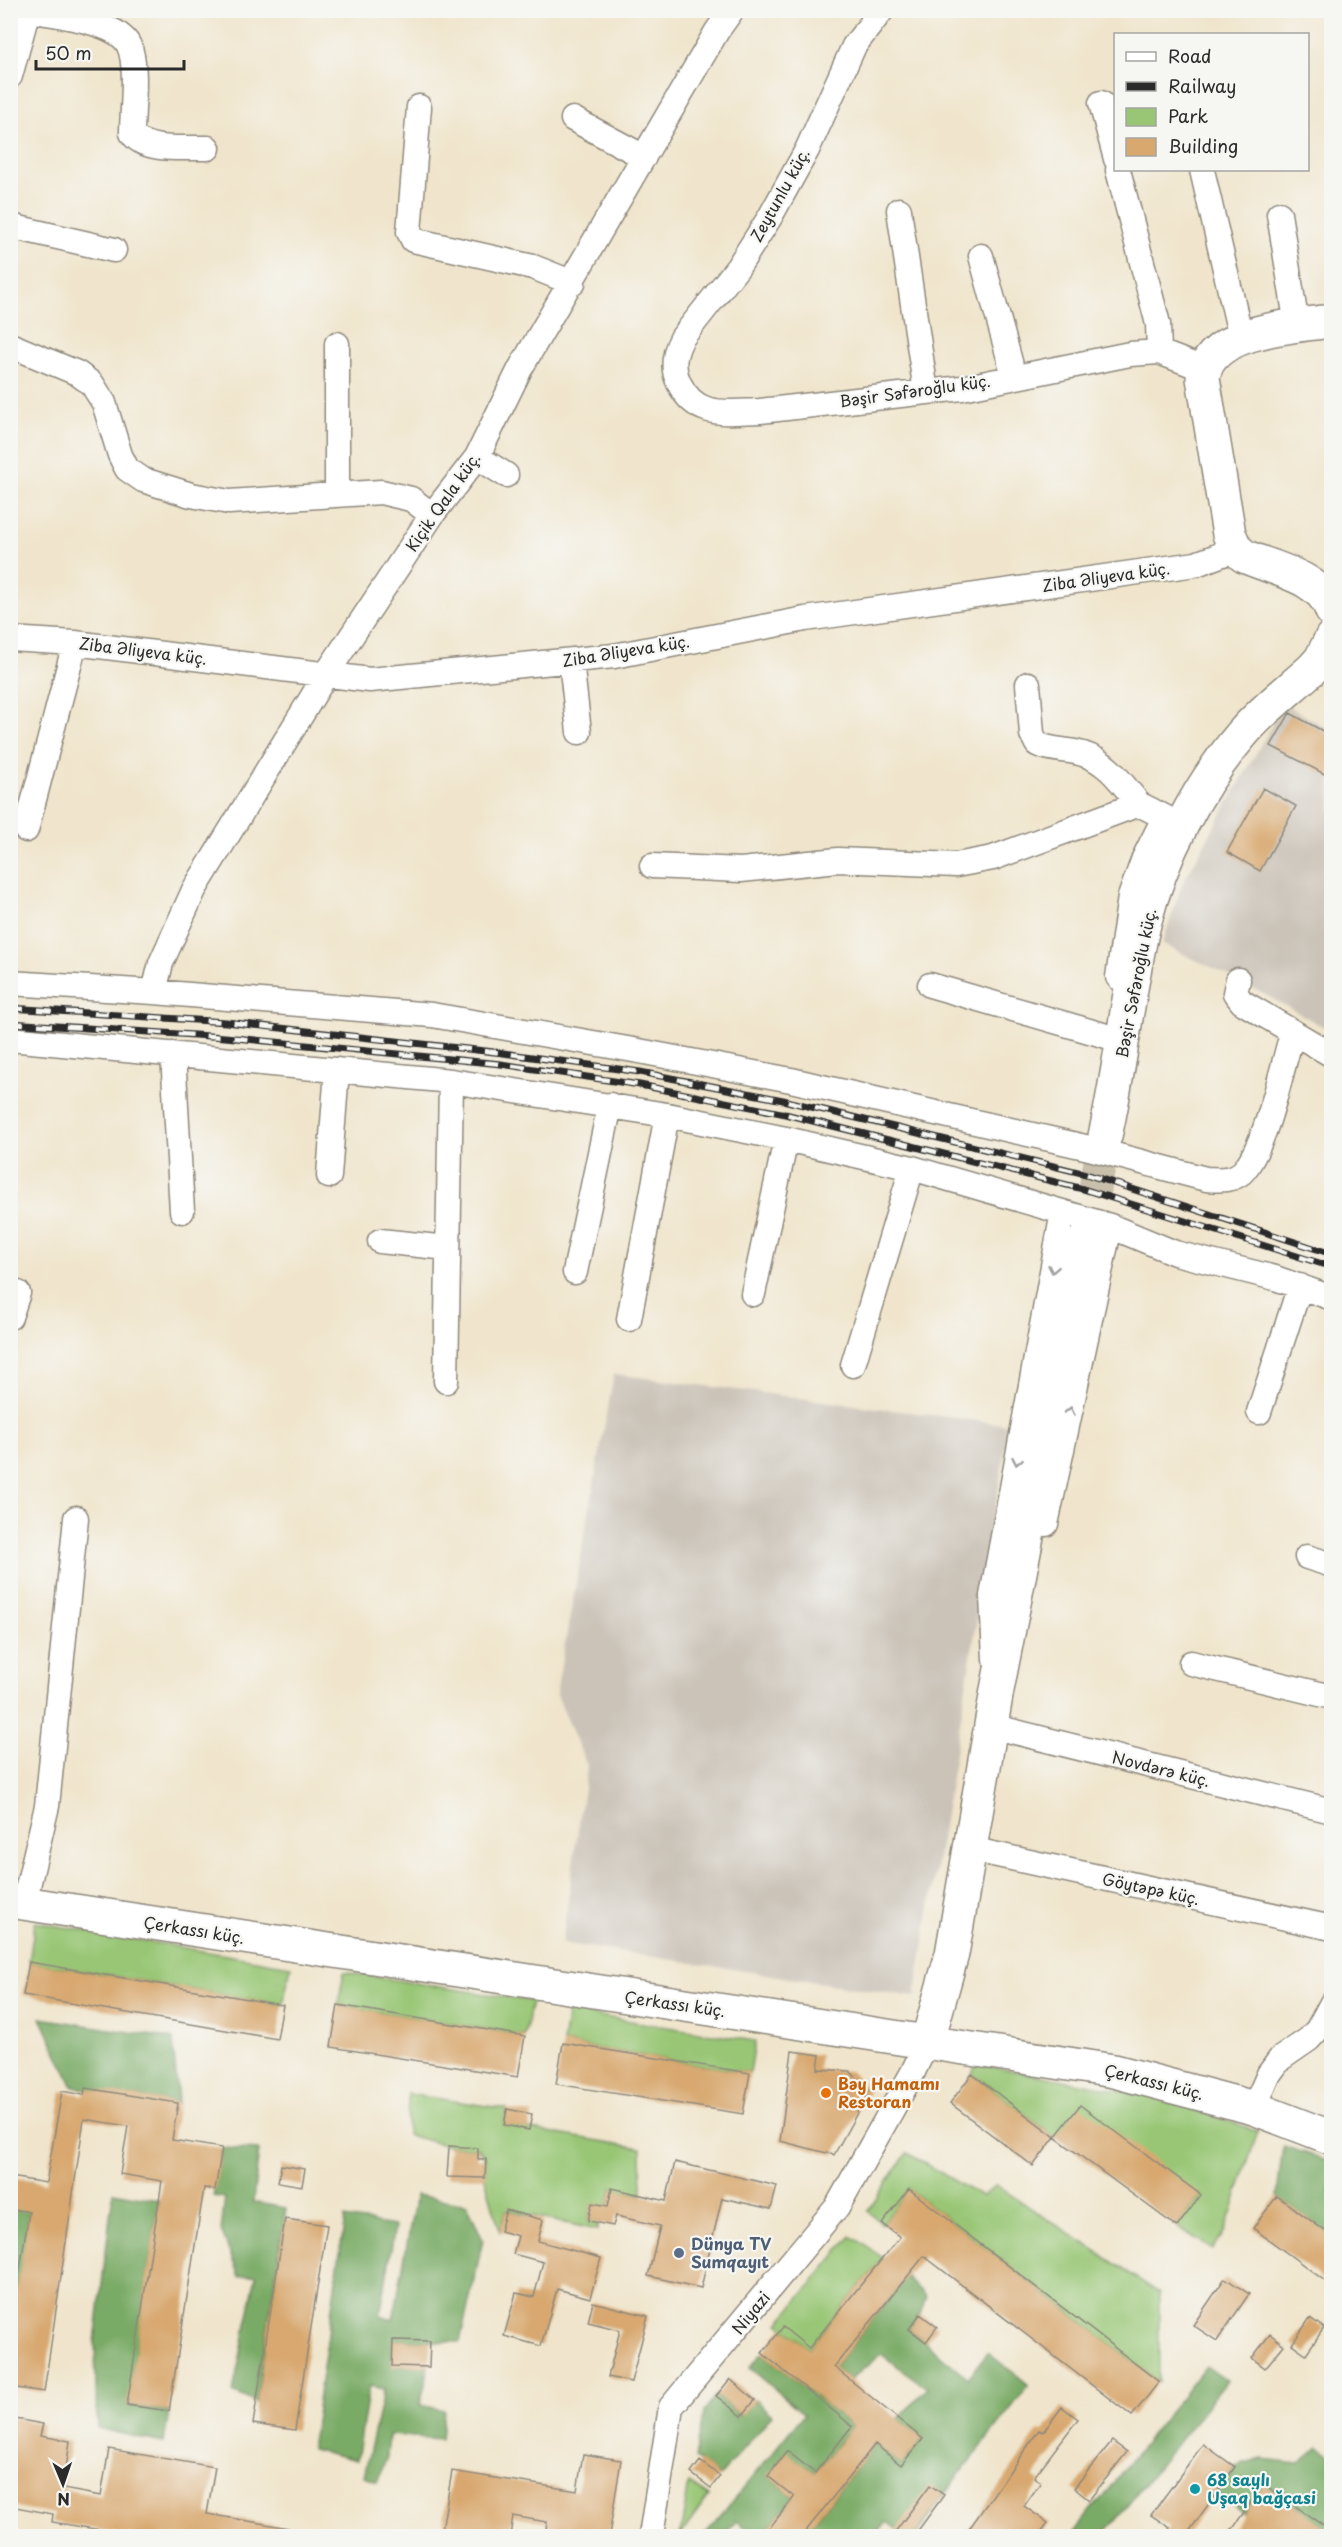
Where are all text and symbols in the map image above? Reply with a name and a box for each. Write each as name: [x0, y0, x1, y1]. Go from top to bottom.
scale bar: [36, 33, 184, 71]
legend: [1114, 33, 1309, 171]
text: 50 m: [45, 39, 92, 66]
text: Road: [1168, 42, 1212, 69]
text: Railway: [1168, 72, 1236, 99]
text: Park: [1168, 102, 1208, 129]
text: Building: [1168, 132, 1238, 159]
street label: Zeytunlu küç.: [743, 143, 815, 246]
street label: Bəşir Səfəroğlu küç.: [838, 368, 992, 412]
street label: Kiçik Qala küç.: [399, 447, 485, 556]
street label: Ziba Əliyeva küç.: [1040, 555, 1171, 597]
street label: Ziba Əliyeva küç.: [560, 628, 691, 672]
street label: Ziba Əliyeva küç.: [78, 630, 208, 670]
street label: Bəşir Səfəroğlu küç.: [1109, 906, 1161, 1060]
one-way arrow: [1047, 1264, 1060, 1274]
one-way arrow: [1063, 1406, 1076, 1416]
one-way arrow: [1011, 1456, 1024, 1466]
street label: Novdərə küç.: [1110, 1744, 1213, 1792]
street label: Göytəpə küç.: [1100, 1866, 1202, 1910]
street label: Çerkassı küç.: [142, 1909, 246, 1949]
street label: Çerkassı küç.: [623, 1984, 727, 2022]
street label: Çerkassı küç.: [1102, 2057, 1207, 2105]
place label: Bәy Hamamı Restoran: [838, 2071, 940, 2113]
marker: Bәy Hamamı Restoran: [819, 2086, 833, 2100]
place label: Dünya TV Sumqayıt: [691, 2231, 772, 2273]
marker: Dünya TV Sumqayıt: [672, 2246, 686, 2260]
street label: Niyazi: [725, 2286, 775, 2339]
north arrow: [33, 2454, 93, 2514]
place label: 68 saylı Uşaq bağçasi: [1207, 2467, 1316, 2509]
marker: 68 saylı Uşaq bağçasi: [1188, 2482, 1202, 2496]
text: N: [57, 2488, 70, 2512]

